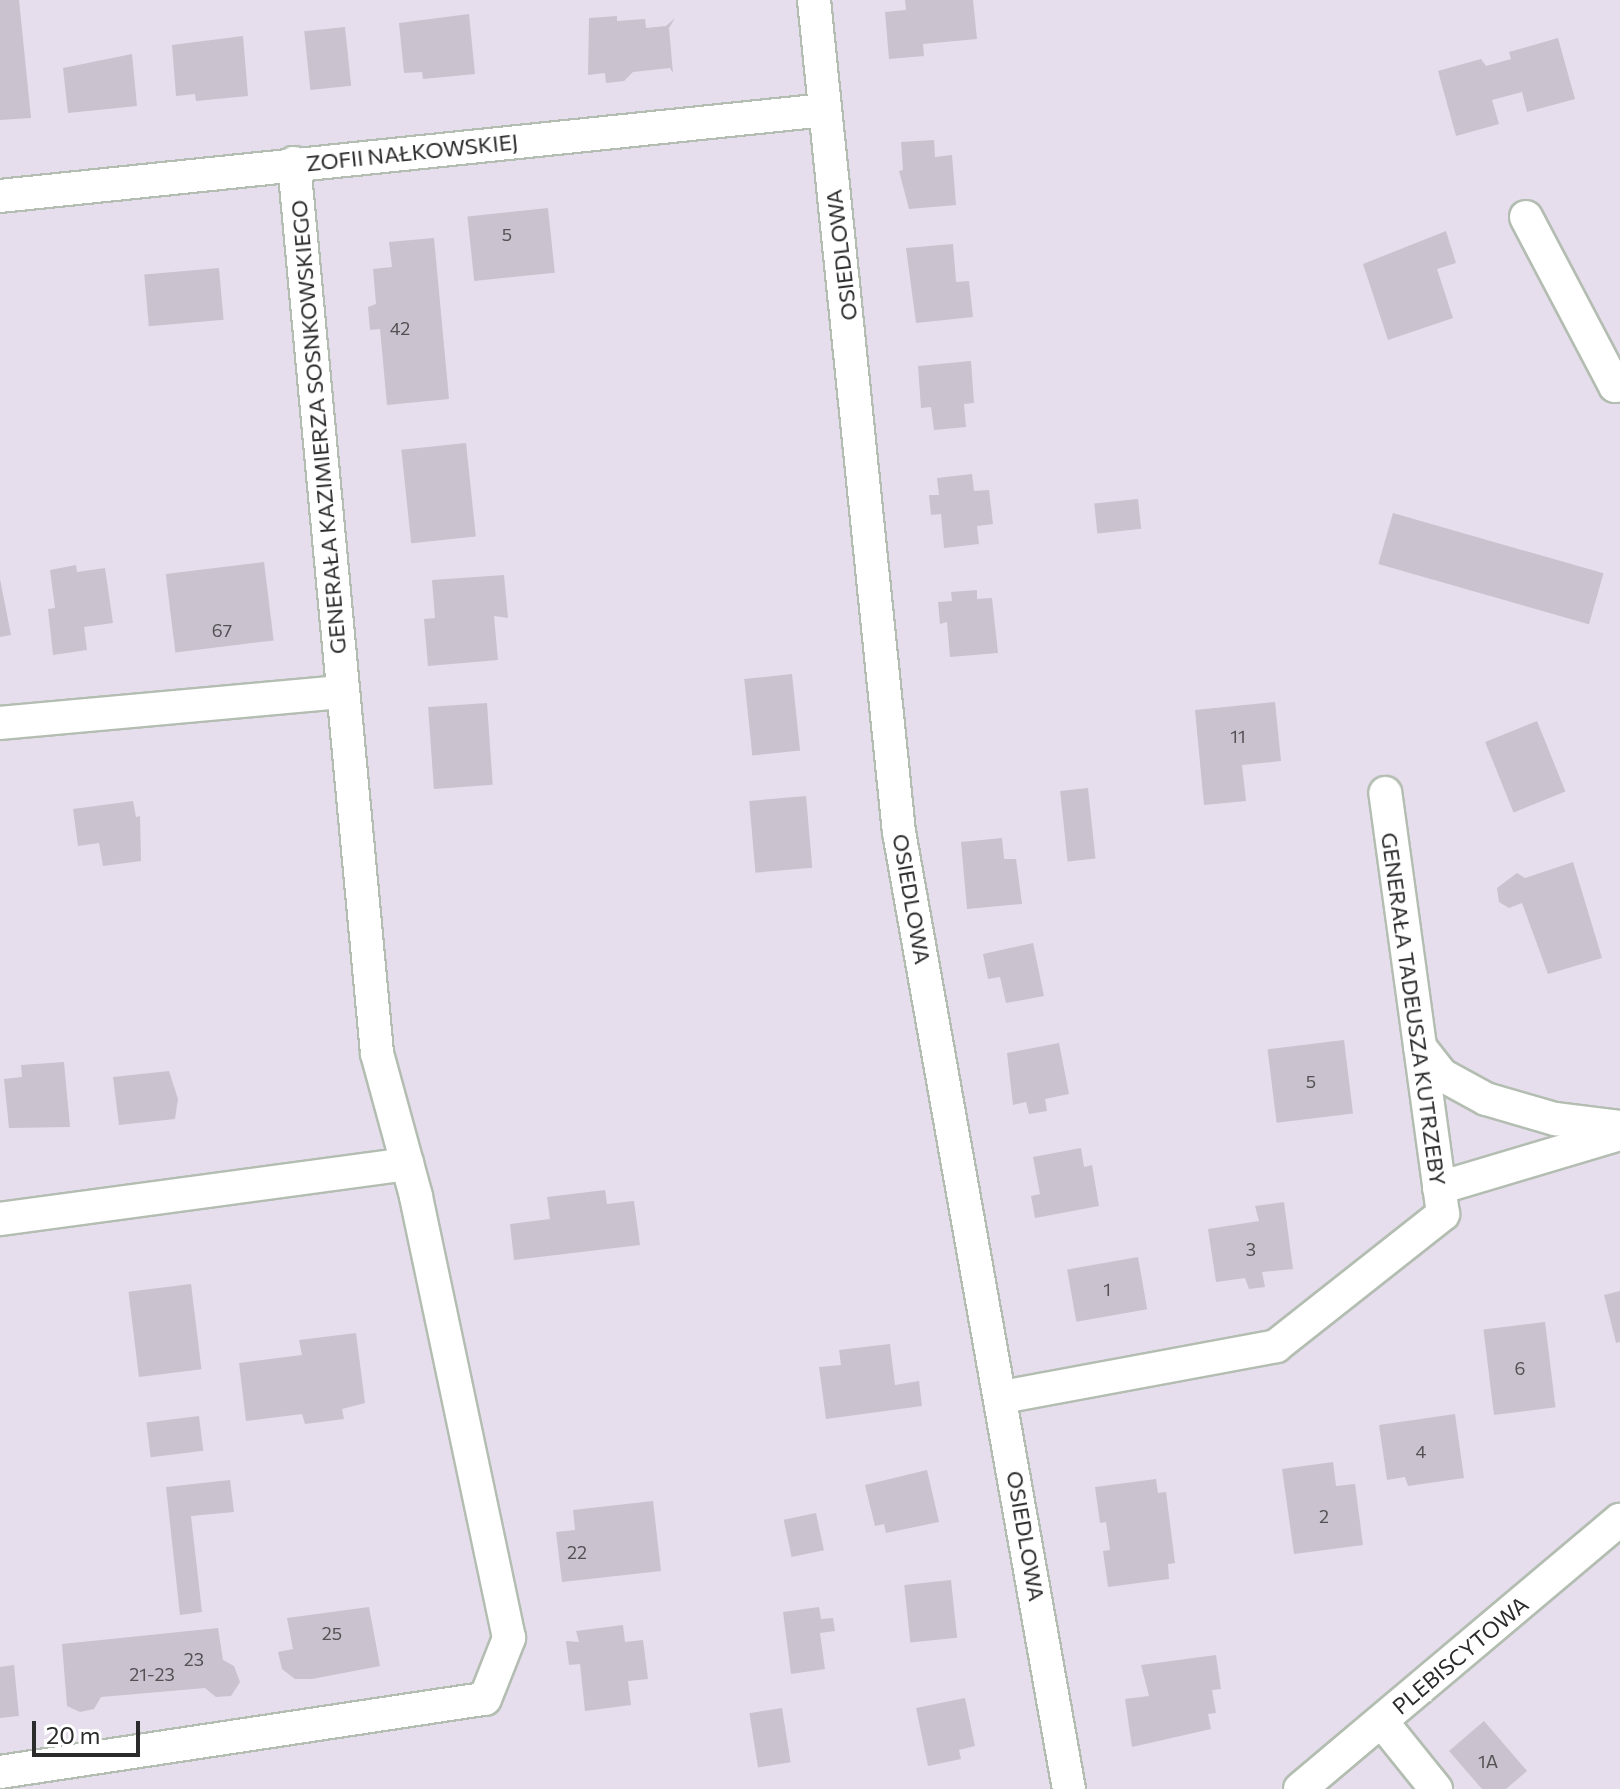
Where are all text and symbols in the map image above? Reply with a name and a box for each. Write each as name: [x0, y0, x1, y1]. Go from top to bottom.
street label: ZOFII NAŁKOWSKIEJ: [305, 128, 519, 176]
street label: OSIEDLOWA: [820, 188, 862, 322]
street label: GENERAŁA KAZIMIERZA SOSNKOWSKIEGO: [285, 199, 351, 655]
house number: 5: [502, 223, 512, 245]
house number: 42: [390, 317, 410, 339]
house number: 67: [212, 619, 232, 641]
house number: 11: [1230, 725, 1246, 747]
street label: GENERAŁA TADEUSZA KUTRZEBY: [1376, 831, 1452, 1187]
street label: OSIEDLOWA: [888, 832, 936, 966]
house number: 5: [1306, 1070, 1316, 1092]
house number: 3: [1246, 1238, 1256, 1260]
house number: 1: [1103, 1278, 1111, 1300]
house number: 6: [1515, 1357, 1525, 1379]
house number: 4: [1416, 1440, 1426, 1462]
street label: OSIEDLOWA: [1002, 1469, 1050, 1603]
house number: 2: [1319, 1505, 1329, 1527]
house number: 22: [567, 1541, 587, 1563]
street label: PLEBISCYTOWA: [1387, 1591, 1533, 1719]
house number: 25: [322, 1622, 342, 1644]
house number: 23: [184, 1648, 204, 1670]
house number: 21-23: [129, 1663, 175, 1685]
scale bar: [36, 1705, 144, 1755]
text: 20 m: [46, 1720, 100, 1749]
house number: 1A: [1478, 1750, 1498, 1772]

